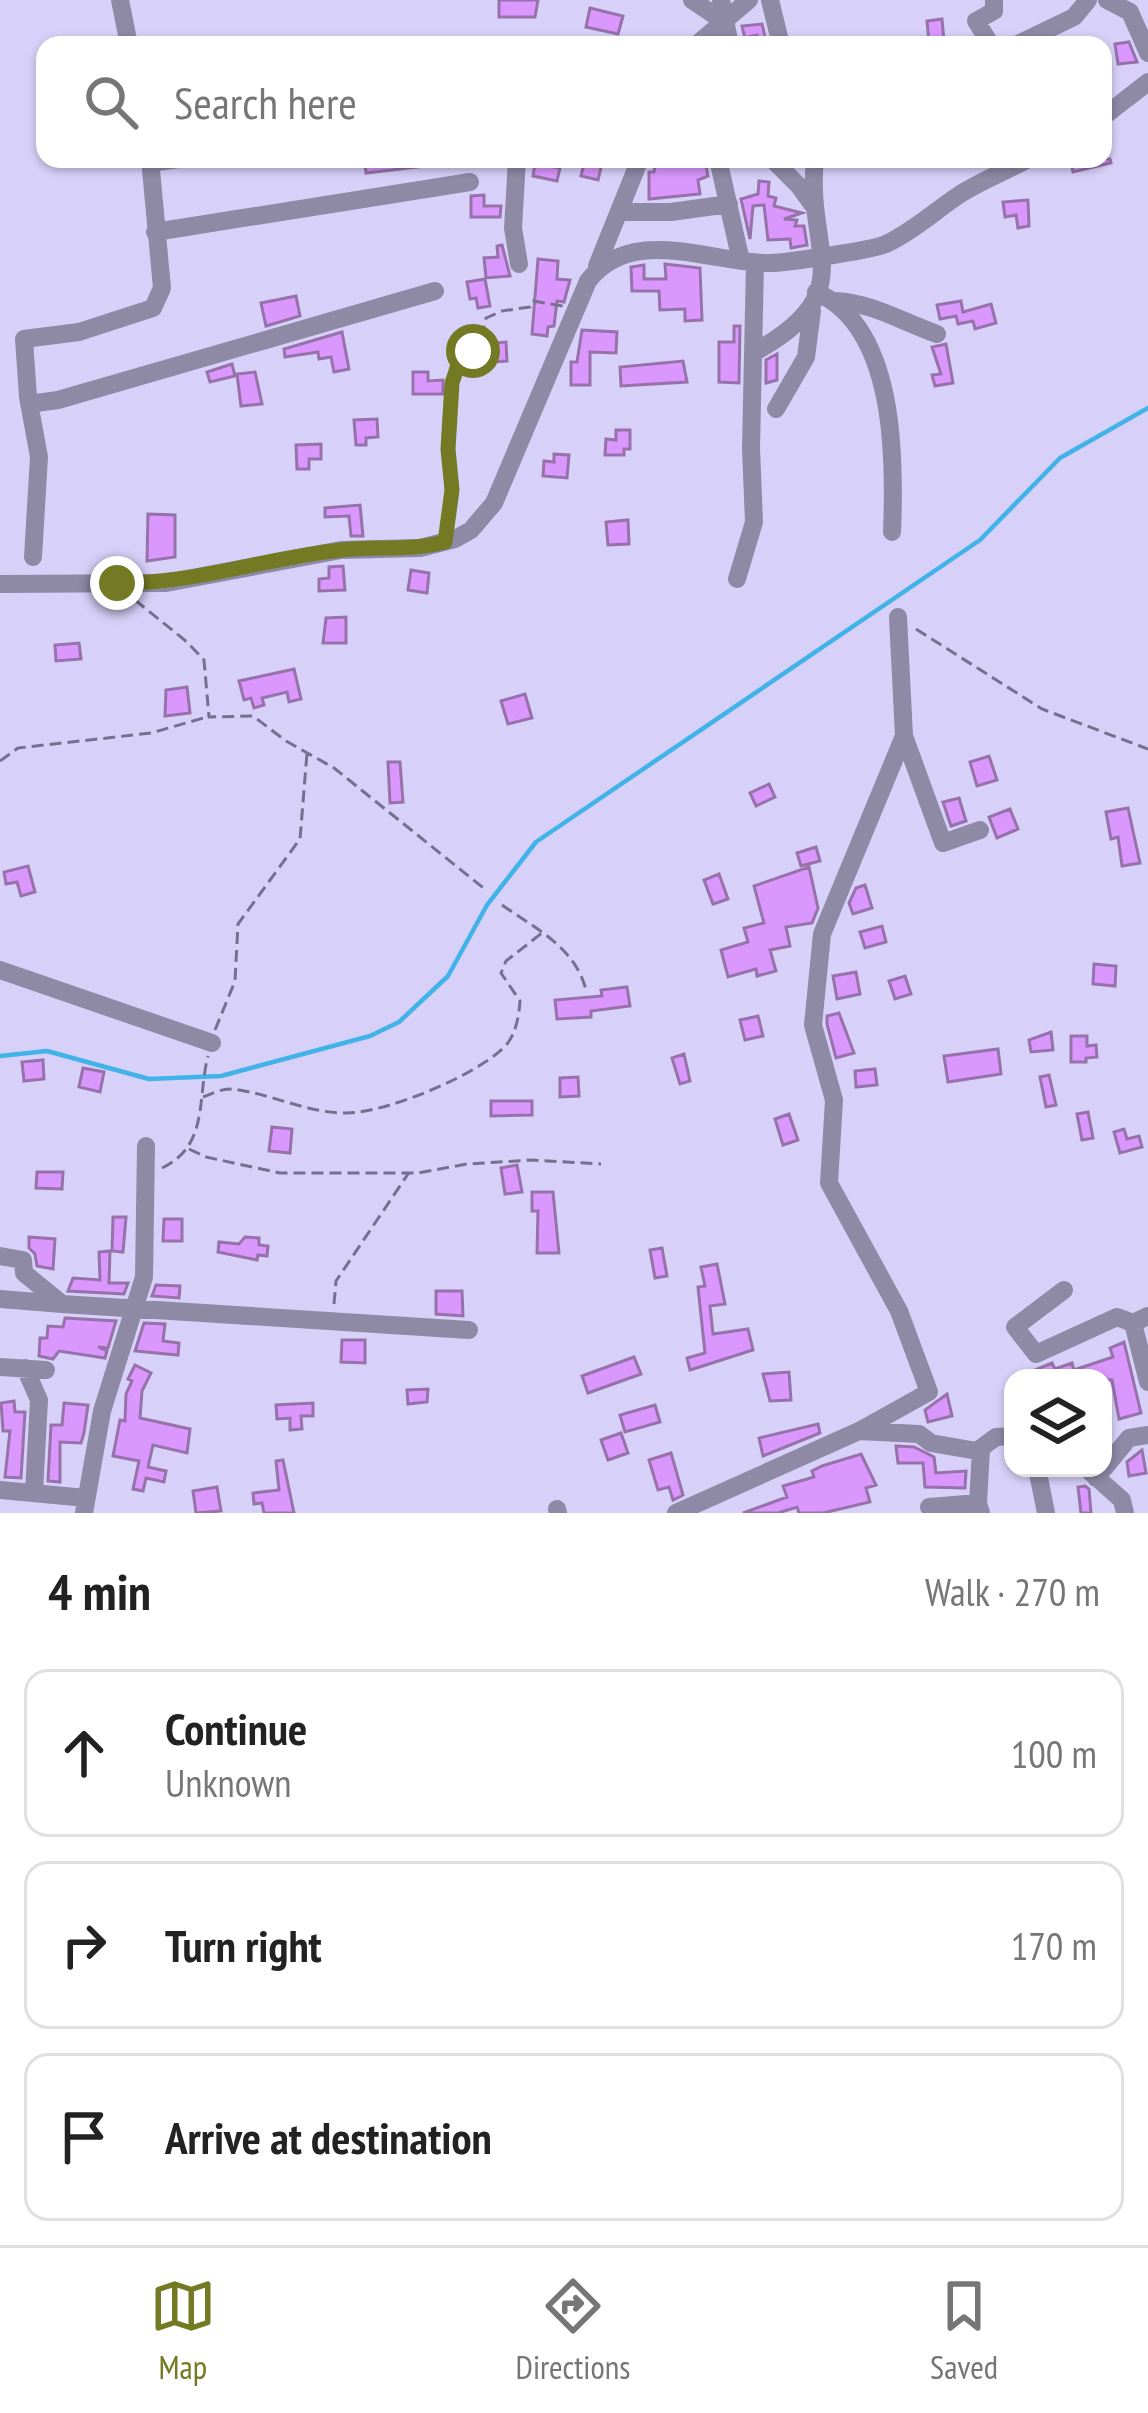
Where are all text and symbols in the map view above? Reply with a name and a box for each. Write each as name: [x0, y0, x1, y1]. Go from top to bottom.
search box: [36, 36, 1112, 168]
icon: search: [78, 69, 144, 135]
text: Search here: [174, 73, 357, 131]
route start: [446, 324, 500, 378]
route end: [90, 556, 144, 610]
map controls: [1004, 1369, 1112, 1477]
button: layers: [1004, 1369, 1112, 1477]
text: 4 min: [48, 1558, 151, 1624]
text: Walk · 270 m: [925, 1566, 1100, 1617]
text: Continue: [165, 1699, 307, 1757]
icon: ahead: [51, 1720, 117, 1786]
text: 100 m: [1011, 1728, 1097, 1779]
text: Unknown: [165, 1757, 291, 1808]
icon: right: [51, 1912, 117, 1978]
text: Turn right: [165, 1916, 322, 1974]
text: 170 m: [1011, 1920, 1097, 1971]
icon: arrive: [51, 2104, 117, 2170]
text: Arrive at destination: [165, 2108, 492, 2166]
tab: Map: [150, 2273, 216, 2388]
tab: Directions: [516, 2273, 630, 2388]
tab: Saved: [930, 2273, 998, 2388]

